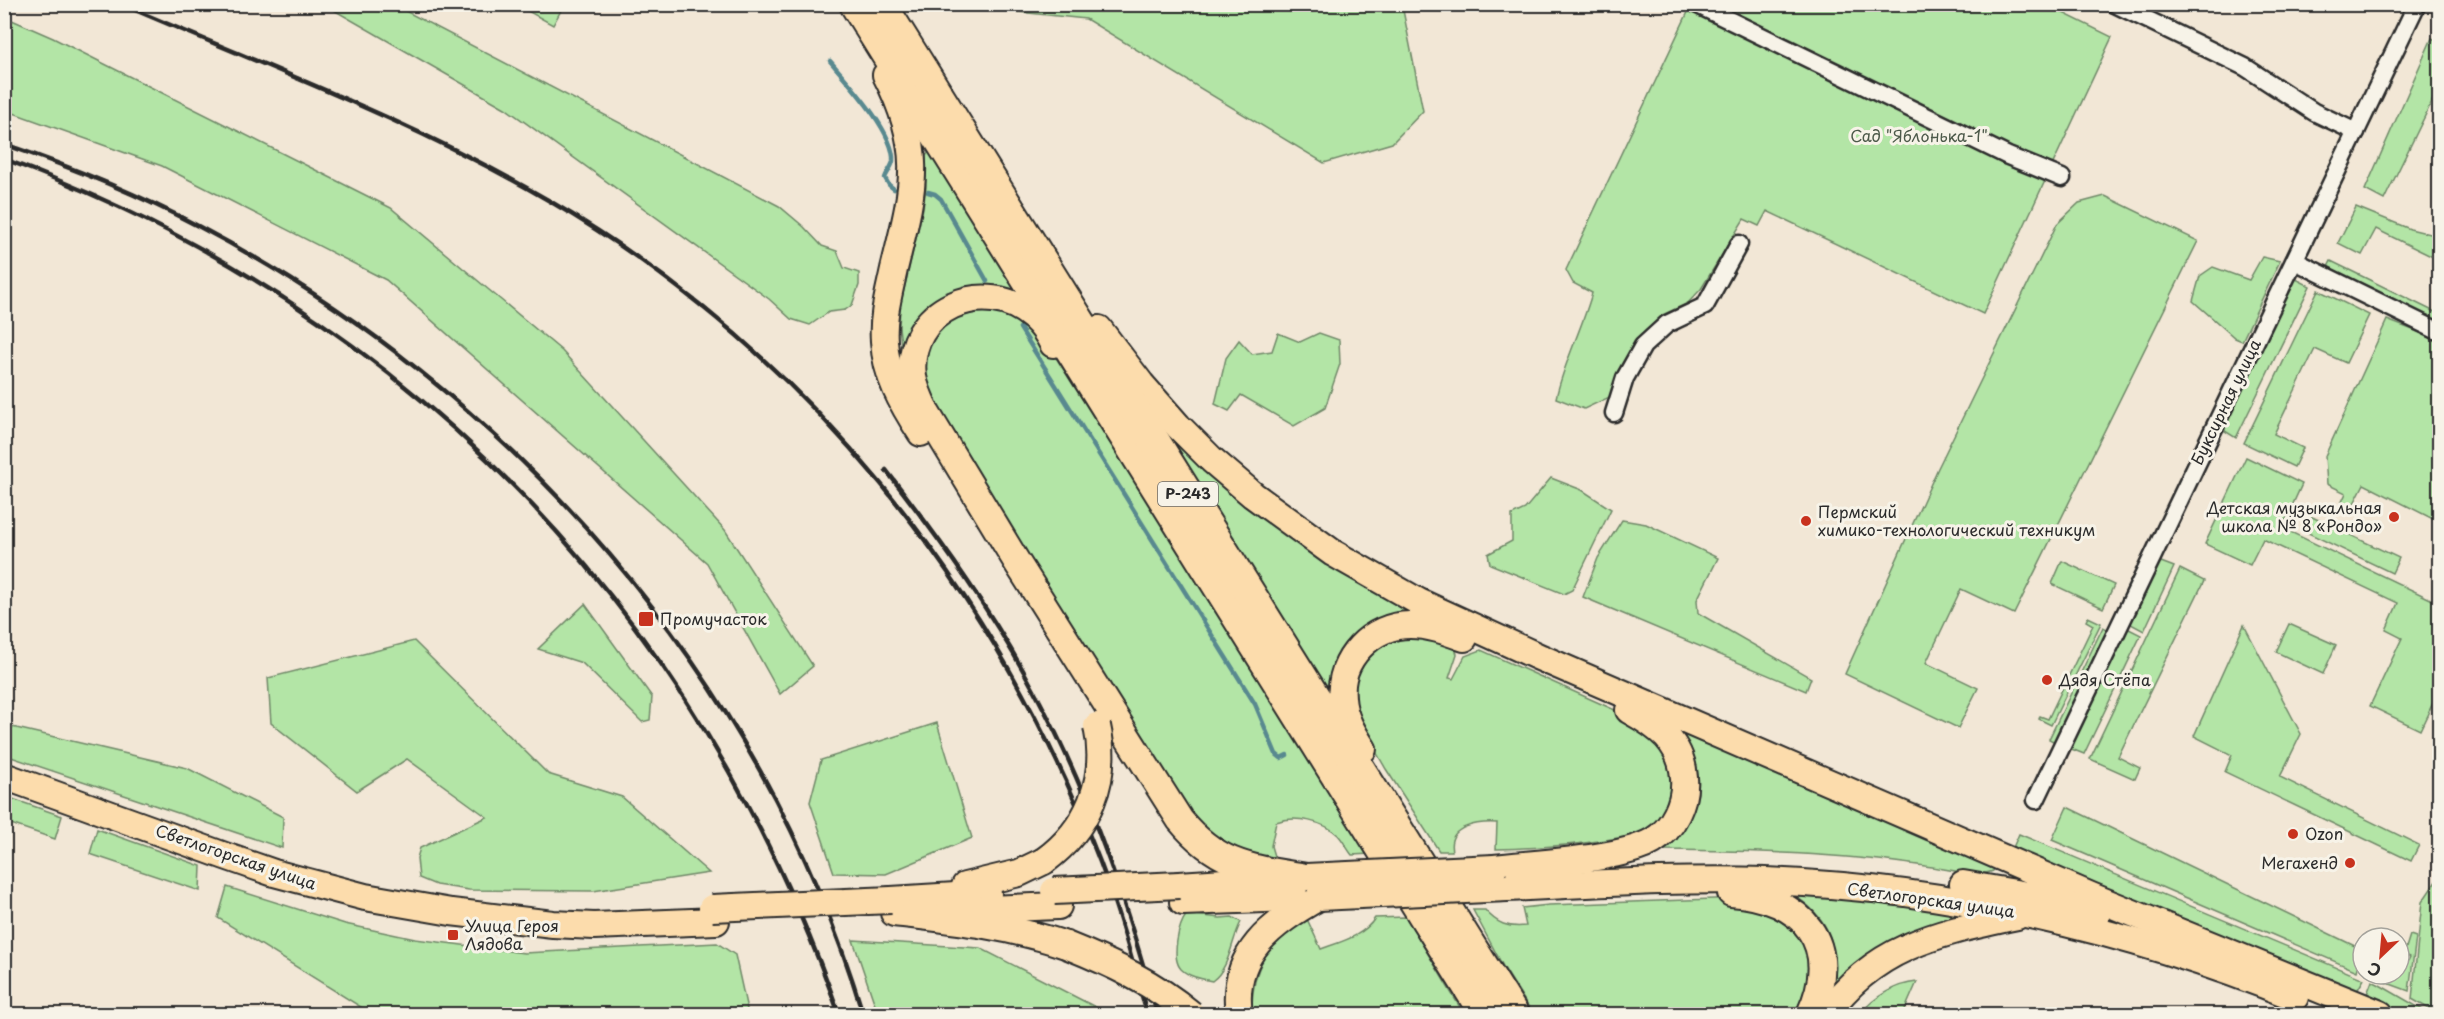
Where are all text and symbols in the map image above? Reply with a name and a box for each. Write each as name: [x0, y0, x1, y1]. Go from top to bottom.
park label: Сад "Яблонька-1": [1850, 123, 1988, 147]
street label: Буксирная улица: [2184, 335, 2266, 469]
road number: Р-243: [1158, 482, 1218, 506]
place label: Детская музыкальная школа № 8 «Рондо»: [2206, 495, 2382, 537]
place label: Пермский химико-технологический техникум: [1818, 499, 2096, 541]
marker: Детская музыкальная школа № 8 «Рондо»: [2387, 510, 2401, 524]
marker: Пермский химико-технологический техникум: [1799, 514, 1813, 528]
place label: Промучасток: [660, 606, 767, 630]
marker: Промучасток: [637, 610, 655, 628]
place label: Дядя Стёпа: [2058, 667, 2151, 691]
marker: Дядя Стёпа: [2040, 673, 2054, 687]
street label: Светлогорская улица: [153, 817, 320, 895]
place label: Ozon: [2305, 821, 2343, 845]
marker: Ozon: [2286, 827, 2300, 841]
place label: Мегахенд: [2261, 850, 2338, 874]
marker: Мегахенд: [2343, 856, 2357, 870]
street label: Светлогорская улица: [1846, 875, 2016, 923]
place label: Улица Героя Лядова: [465, 913, 559, 955]
north arrow: [2351, 926, 2411, 986]
marker: Улица Героя Лядова: [446, 928, 460, 942]
text: С: [2363, 957, 2385, 984]

